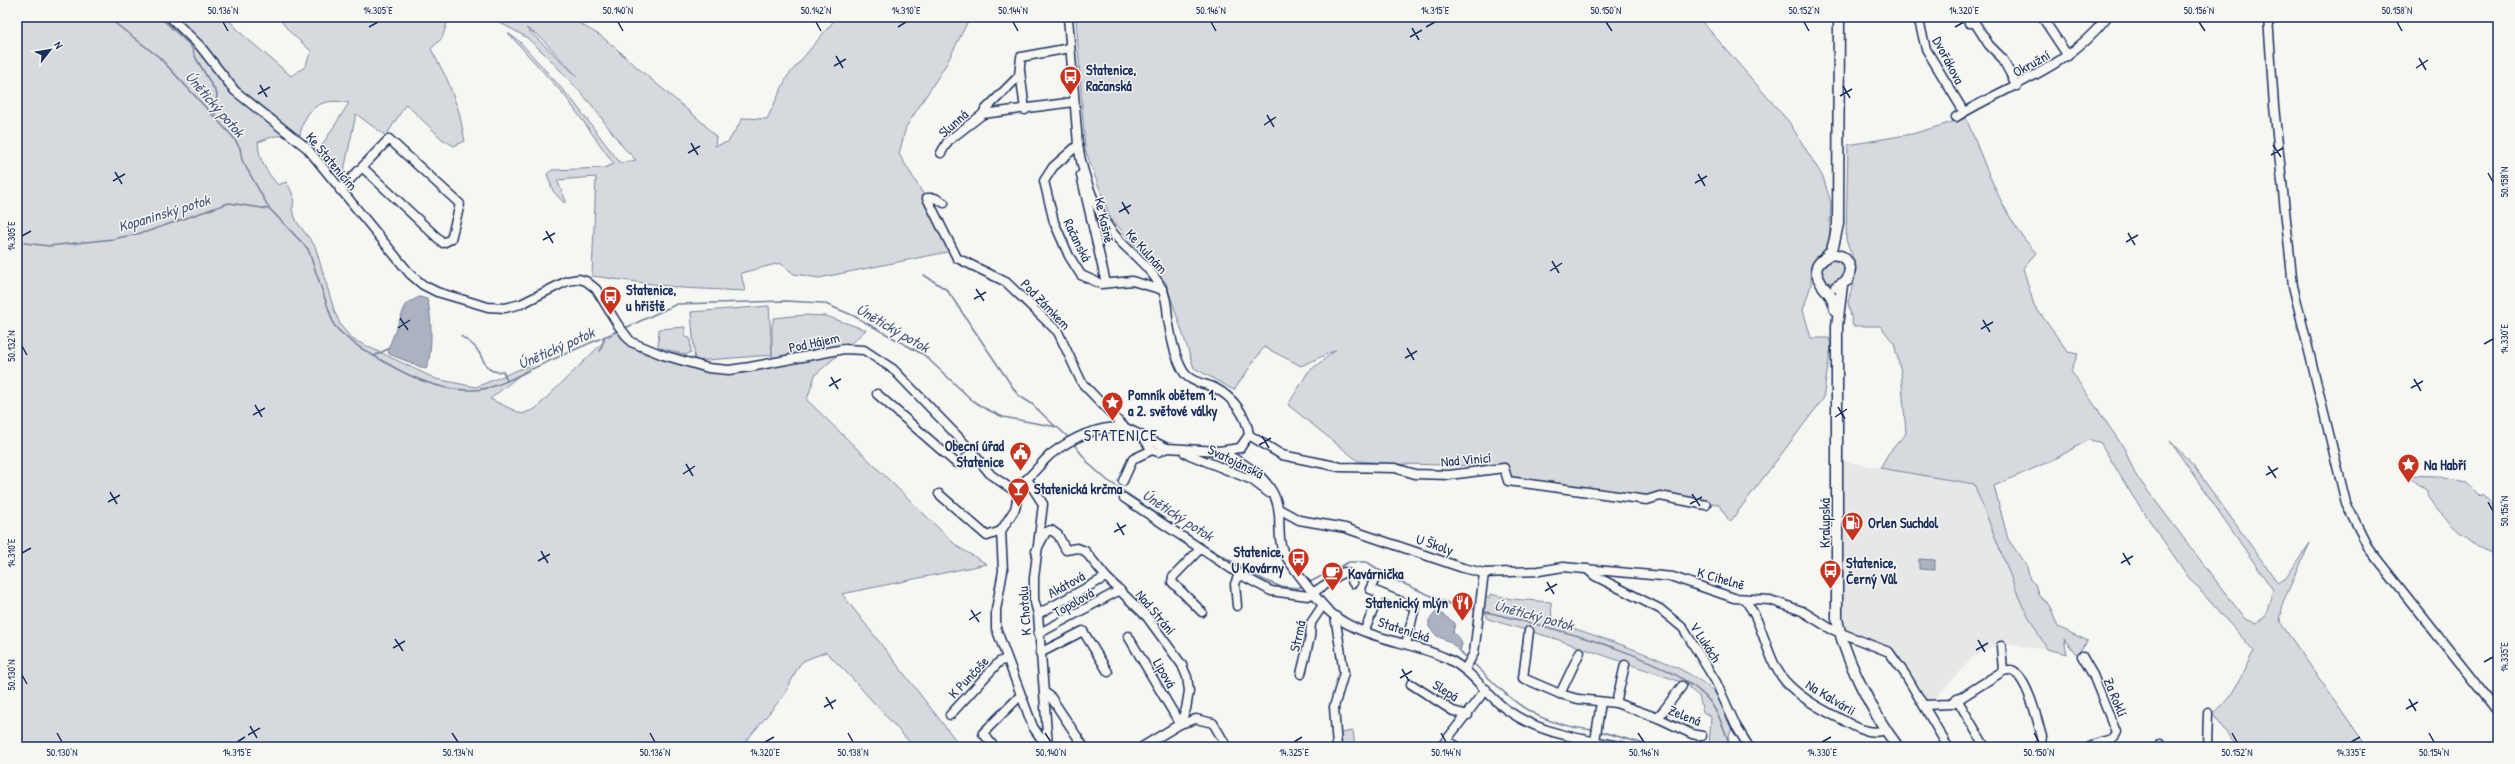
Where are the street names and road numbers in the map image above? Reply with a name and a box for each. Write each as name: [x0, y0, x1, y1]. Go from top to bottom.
street label: Dvořákova: [1929, 33, 1970, 88]
street label: Okružní: [2009, 45, 2053, 81]
street label: Slunná: [934, 104, 972, 141]
street label: Ke Statenicím: [302, 128, 362, 194]
street label: Ke Kašně: [1091, 195, 1120, 245]
street label: Račanská: [1059, 215, 1097, 265]
street label: Ke Kulnám: [1122, 225, 1172, 277]
street label: Pod Zámkem: [1017, 274, 1075, 334]
street label: Pod Hájem: [787, 327, 841, 358]
street label: Svatojánská: [1205, 439, 1267, 484]
street label: Nad Vinicí: [1440, 447, 1492, 471]
street label: Kralupská: [1815, 497, 1835, 548]
street label: U Školy: [1413, 529, 1456, 560]
street label: K Cihelně: [1695, 562, 1747, 594]
street label: Akátová: [1044, 566, 1088, 602]
street label: Topolová: [1049, 582, 1098, 622]
street label: K Chotolu: [1013, 585, 1035, 636]
street label: Nad Strání: [1132, 586, 1180, 638]
street label: Statenická: [1376, 612, 1433, 646]
street label: Strmá: [1284, 618, 1310, 653]
street label: V Lukách: [1686, 618, 1726, 666]
street label: K Punčoše: [944, 651, 993, 702]
street label: Lipová: [1148, 655, 1181, 692]
street label: Slepá: [1429, 675, 1463, 706]
street label: Na Kalvárii: [1802, 675, 1860, 719]
street label: Za Roklí: [2100, 675, 2132, 719]
street label: Zelená: [1666, 700, 1705, 730]

